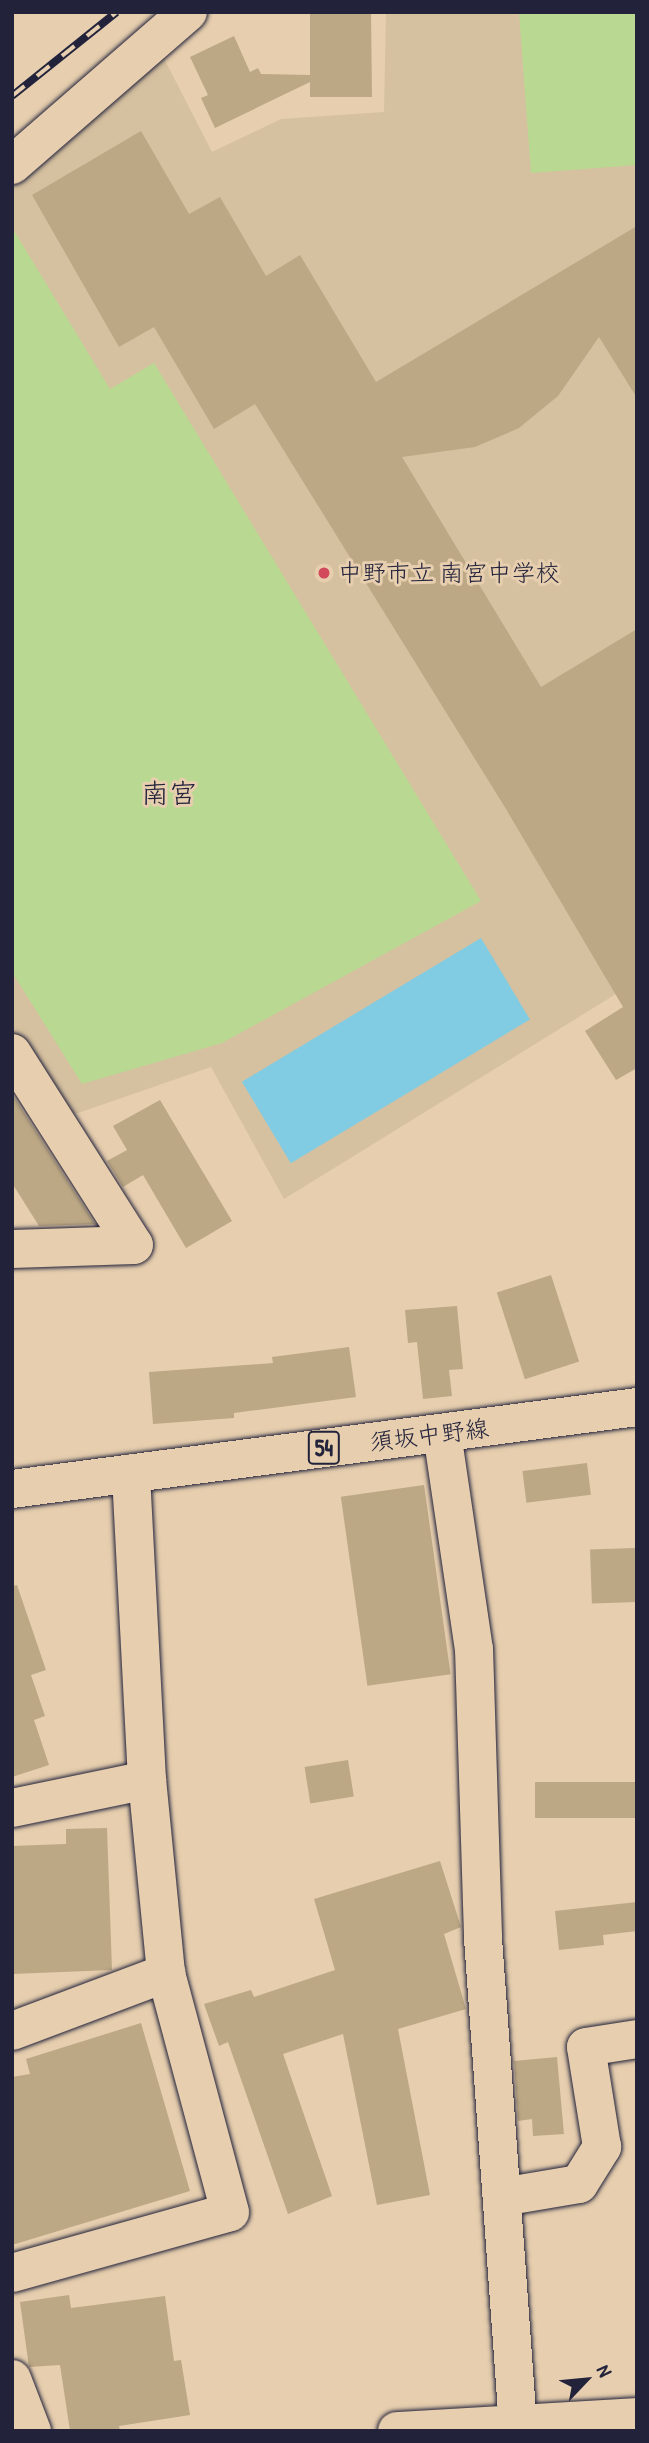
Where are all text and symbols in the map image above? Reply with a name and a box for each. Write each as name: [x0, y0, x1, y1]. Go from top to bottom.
place label: 中野市立 南宮中学校: [338, 559, 560, 587]
marker: 中野市立 南宮中学校: [316, 565, 332, 581]
district label: 南宮: [141, 776, 197, 810]
street label: 須坂中野線: [368, 1413, 490, 1457]
road number: 54: [306, 1428, 342, 1468]
north arrow: [551, 2345, 621, 2415]
text: N: [591, 2361, 619, 2381]

